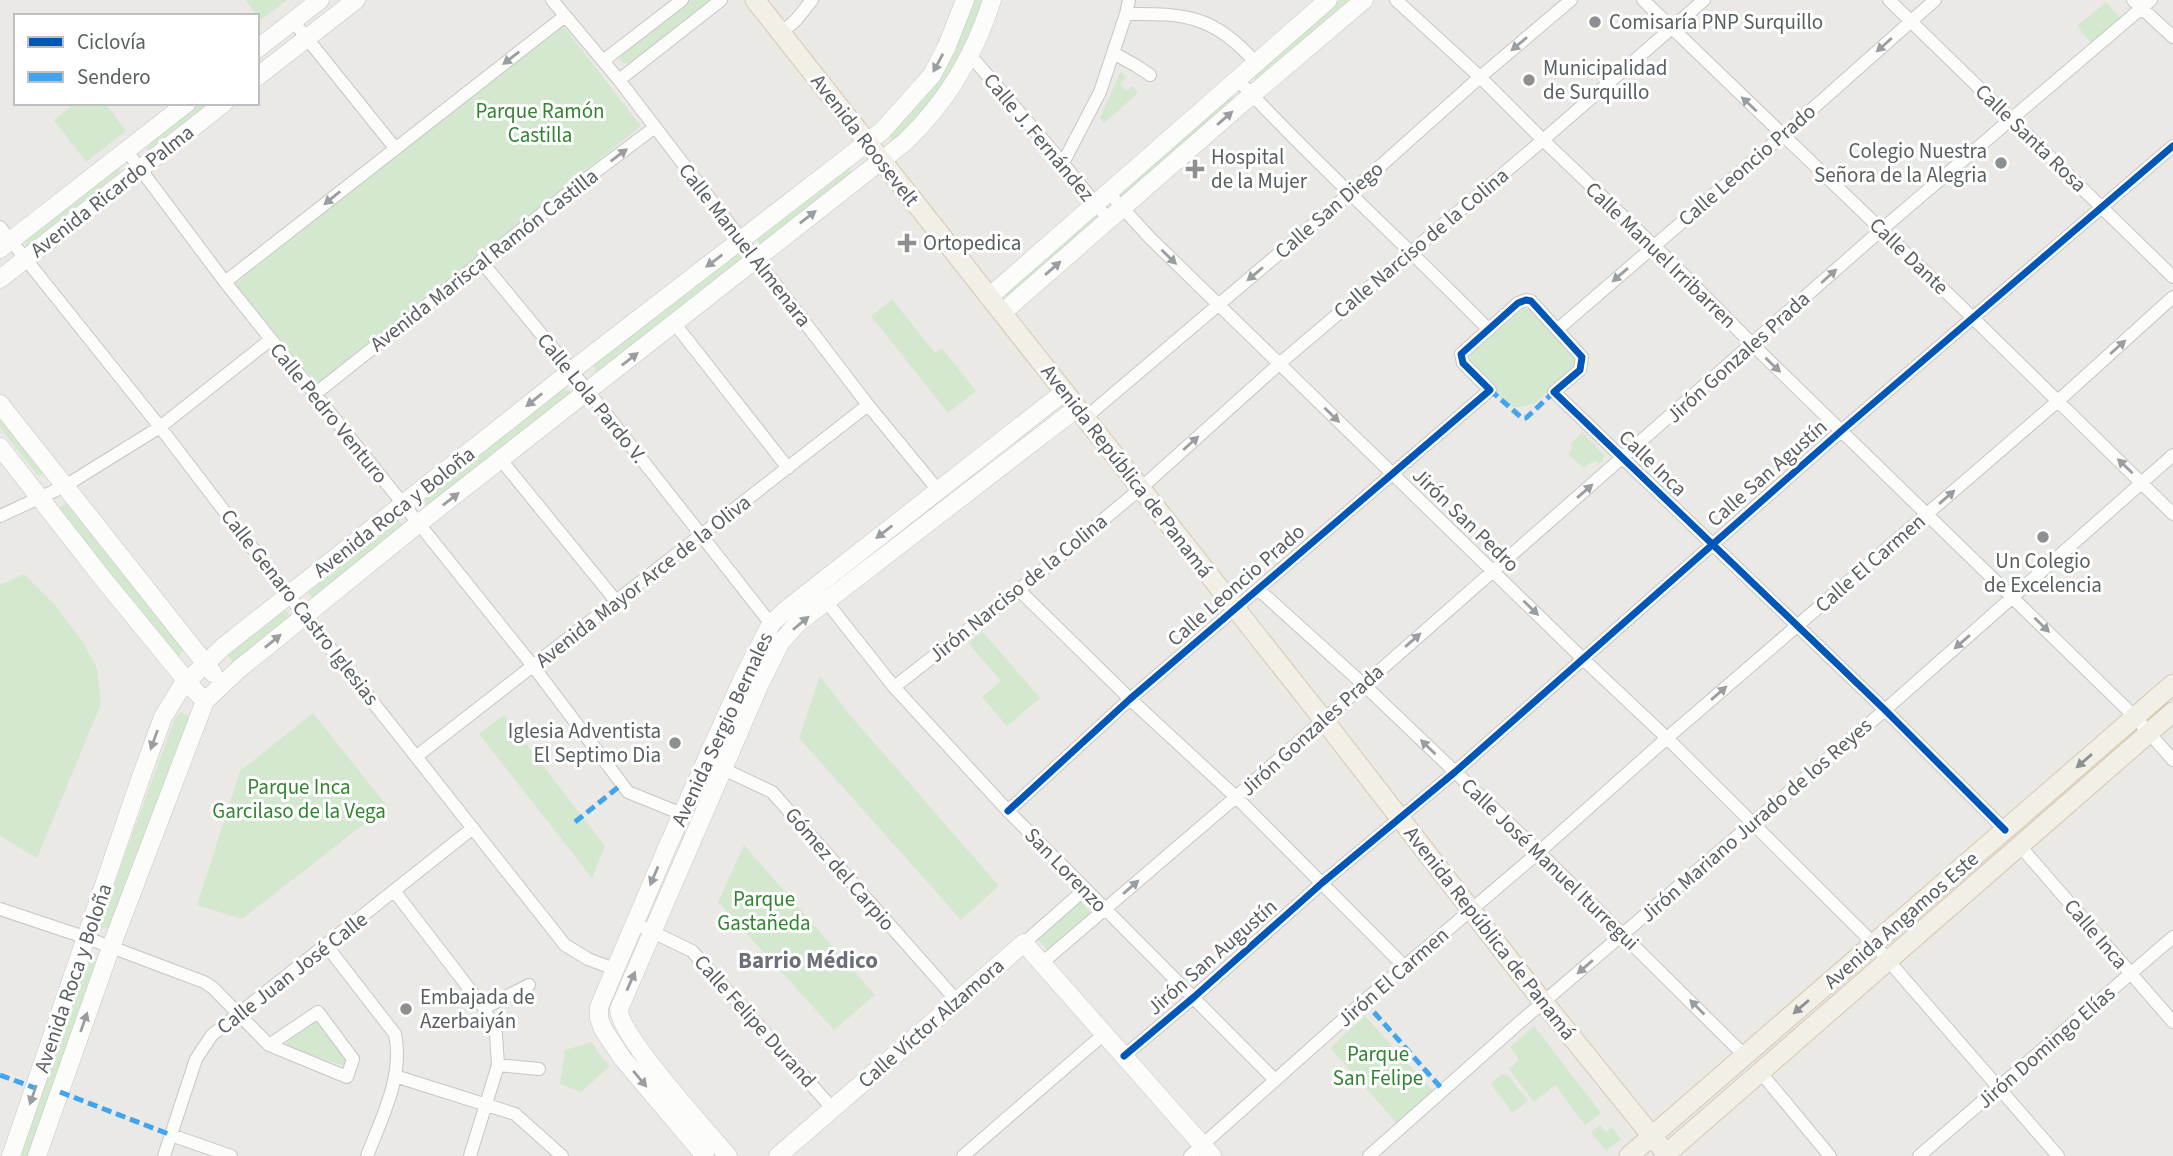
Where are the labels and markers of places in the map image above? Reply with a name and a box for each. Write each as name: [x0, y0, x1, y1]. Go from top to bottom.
place label: Comisaría PNP Surquillo: [1609, 7, 1823, 37]
marker: Comisaría PNP Surquillo: [1587, 14, 1603, 30]
place label: Municipalidad de Surquillo: [1543, 53, 1667, 107]
marker: Municipalidad de Surquillo: [1521, 72, 1537, 88]
place label: Colegio Nuestra Señora de la Alegria: [1814, 136, 1987, 190]
place label: Hospital de la Mujer: [1211, 142, 1308, 196]
marker: Colegio Nuestra Señora de la Alegria: [1993, 155, 2009, 171]
marker: Hospital de la Mujer: [1185, 159, 1205, 179]
place label: Ortopedica: [923, 228, 1021, 258]
marker: Ortopedica: [897, 233, 917, 253]
marker: Un Colegio de Excelencia: [2035, 529, 2051, 545]
place label: Un Colegio de Excelencia: [1984, 546, 2102, 600]
place label: Iglesia Adventista El Septimo Dia: [508, 716, 661, 770]
marker: Iglesia Adventista El Septimo Dia: [667, 735, 683, 751]
place label: Embajada de Azerbaiyán: [420, 982, 535, 1036]
marker: Embajada de Azerbaiyán: [398, 1001, 414, 1017]

